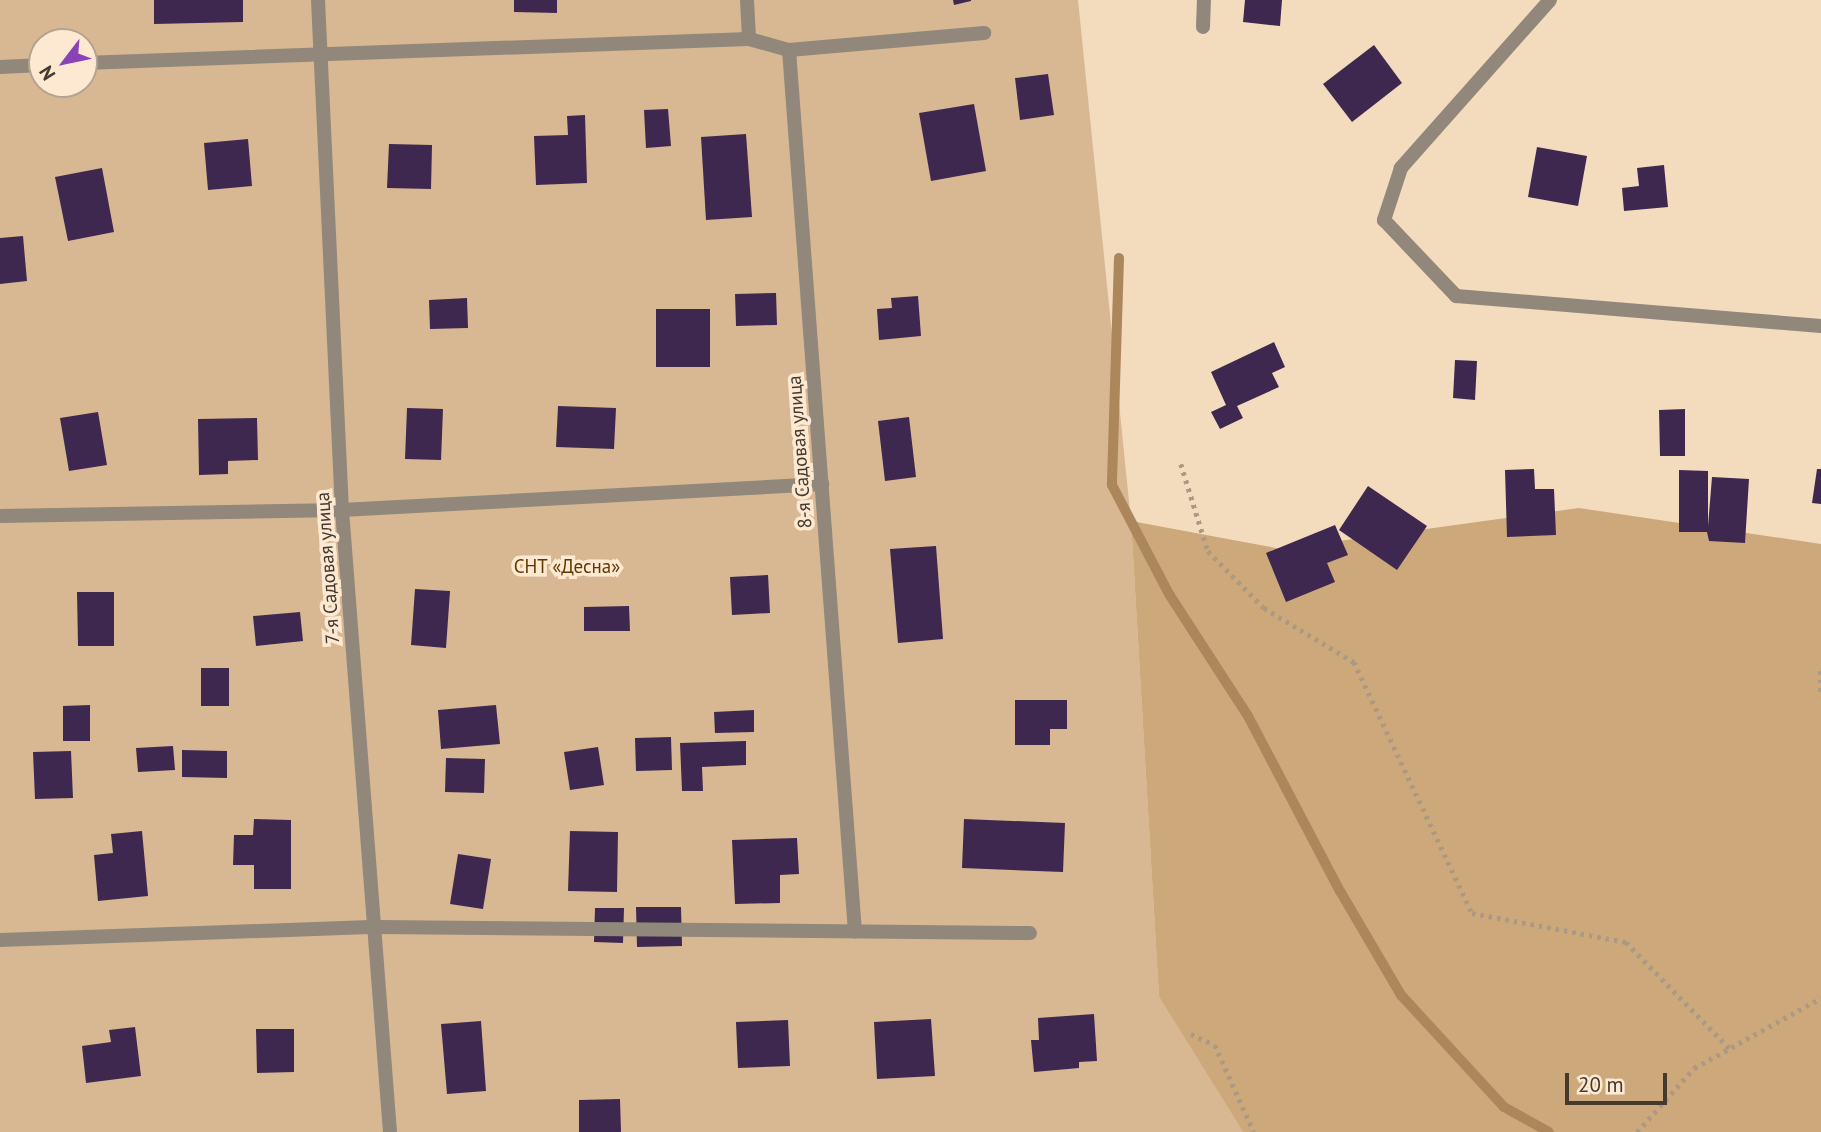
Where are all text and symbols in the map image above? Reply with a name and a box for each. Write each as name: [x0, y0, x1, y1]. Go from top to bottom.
north arrow: [28, 28, 98, 98]
text: N: [33, 61, 60, 85]
street label: 8-я Садовая улица: [783, 375, 817, 529]
street label: 7-я Садовая улица: [311, 491, 345, 645]
park label: СНТ «Десна»: [513, 556, 621, 578]
scale bar: [1569, 1058, 1671, 1102]
text: 20 m: [1578, 1071, 1624, 1098]

